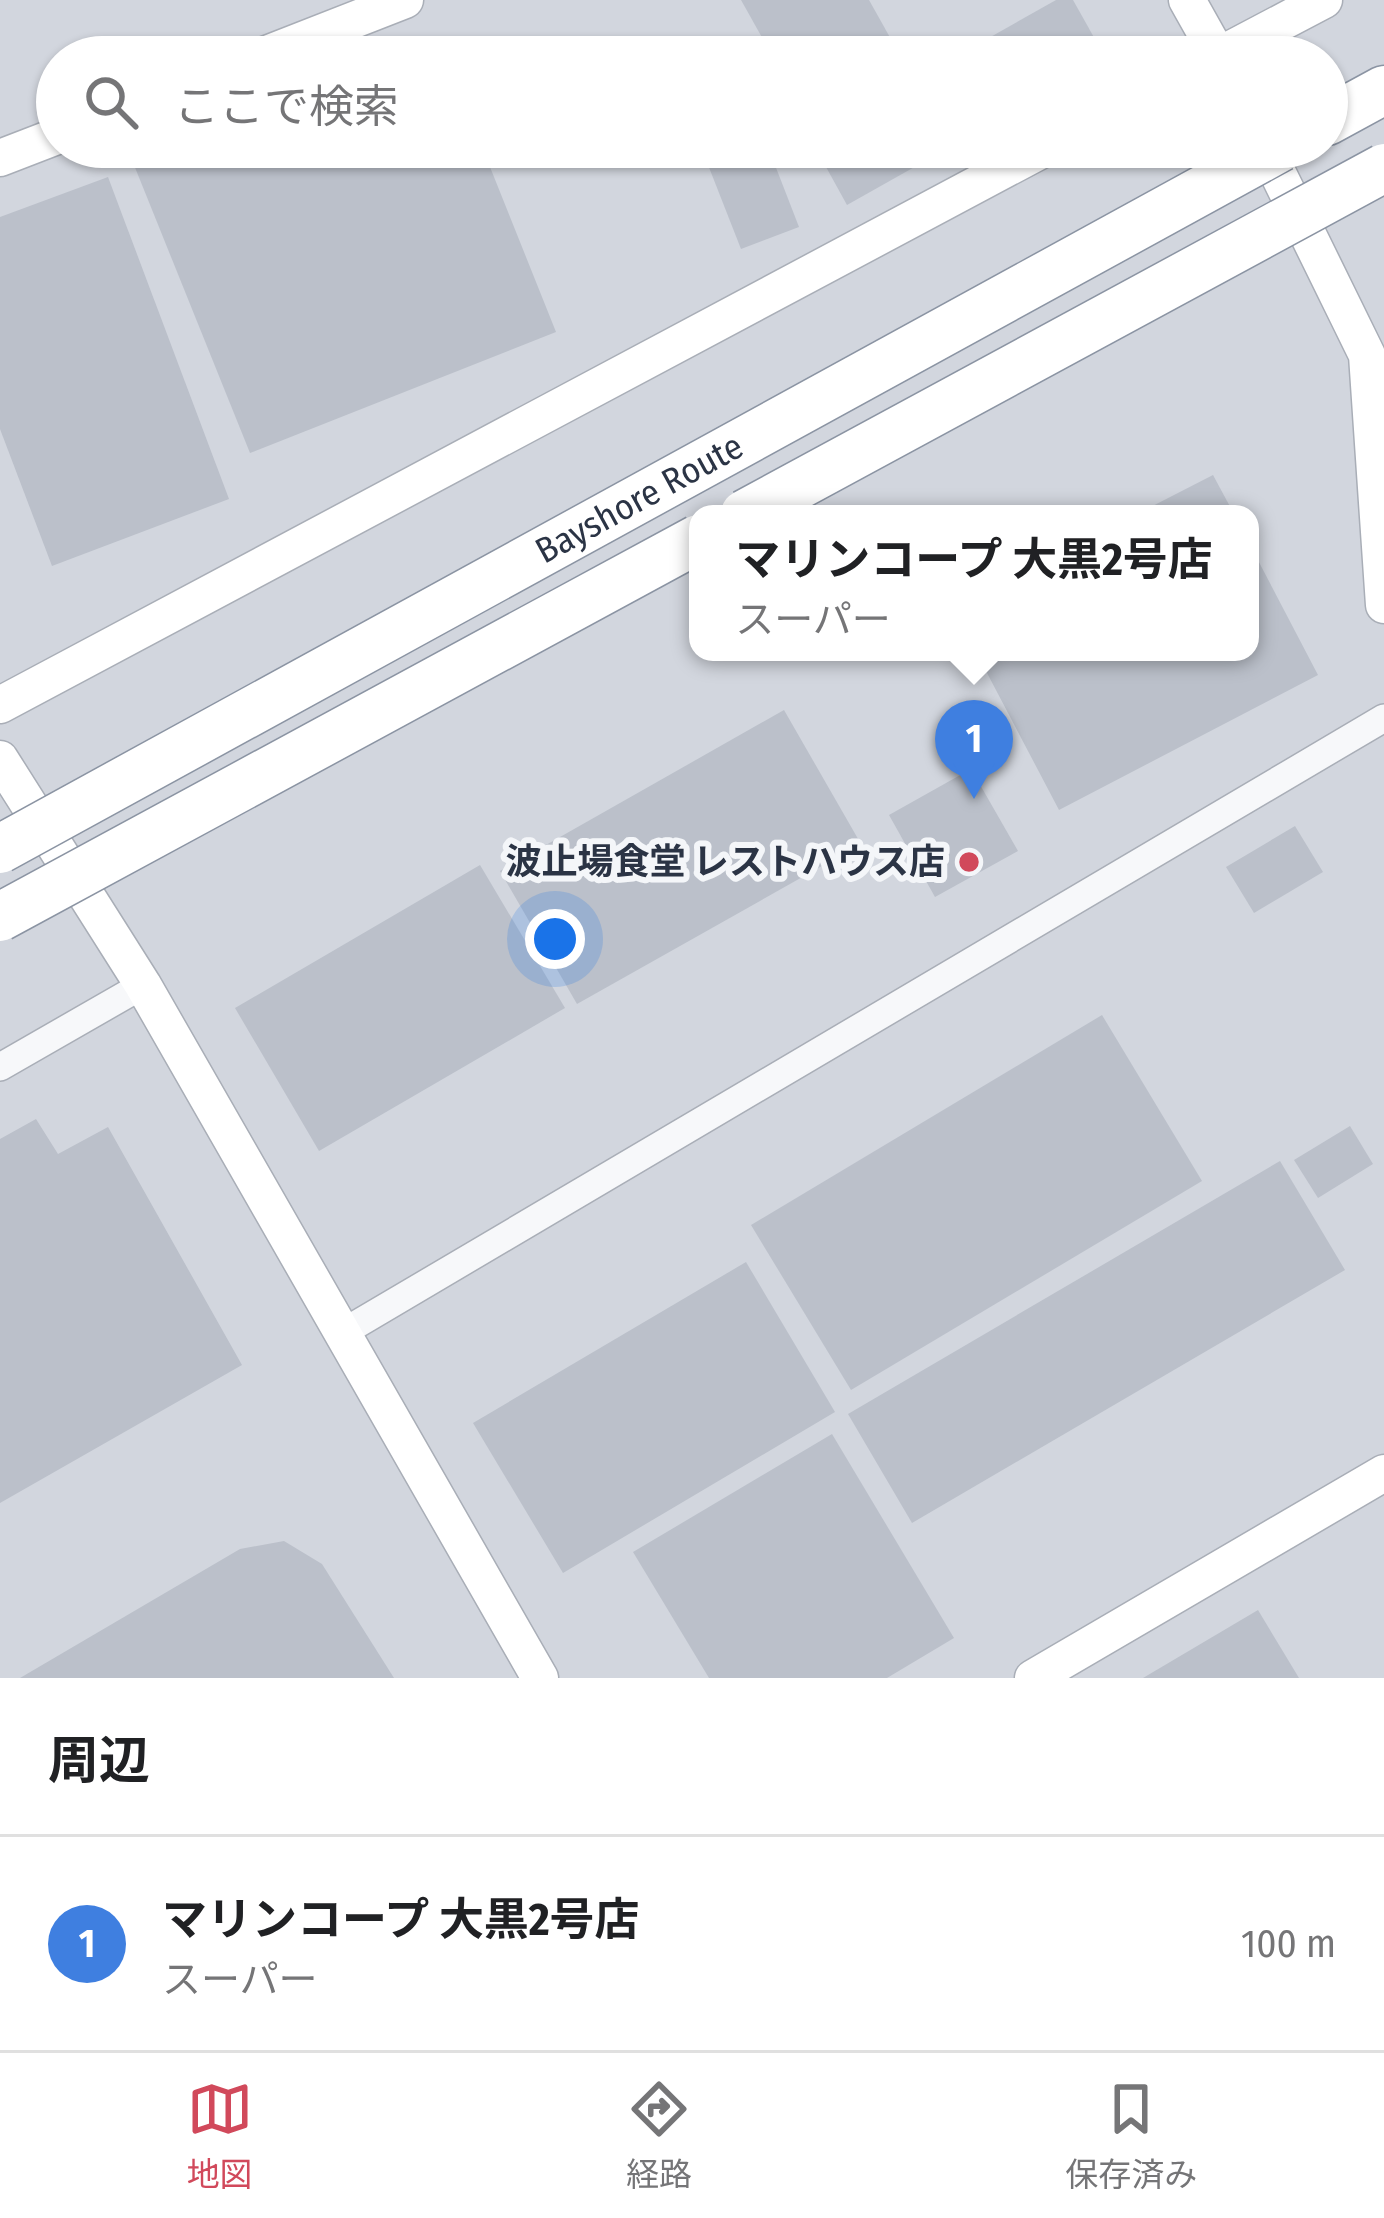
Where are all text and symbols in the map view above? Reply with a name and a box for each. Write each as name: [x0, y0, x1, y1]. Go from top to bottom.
search box: [36, 36, 1348, 168]
icon: search: [78, 69, 144, 135]
text: ここで検索: [174, 80, 399, 134]
street label: Bayshore Route: [528, 424, 751, 573]
popup: [689, 505, 1259, 661]
text: マリンコープ 大黒2号店: [735, 533, 1213, 587]
text: スーパー: [735, 597, 891, 643]
pin: 1: [935, 700, 1013, 799]
place label: 波止場食堂 レストハウス店: [506, 840, 945, 884]
marker: 波止場食堂 レストハウス店: [956, 849, 982, 875]
your location: [525, 909, 585, 969]
text: 周辺: [48, 1730, 150, 1792]
text: マリンコープ 大黒2号店: [162, 1893, 640, 1947]
text: 1: [79, 1921, 95, 1967]
text: 100 m: [1241, 1921, 1336, 1967]
text: スーパー: [162, 1957, 318, 2003]
tab: 地図: [187, 2076, 253, 2196]
tab: 経路: [626, 2076, 692, 2196]
tab: 保存済み: [1065, 2076, 1197, 2196]

